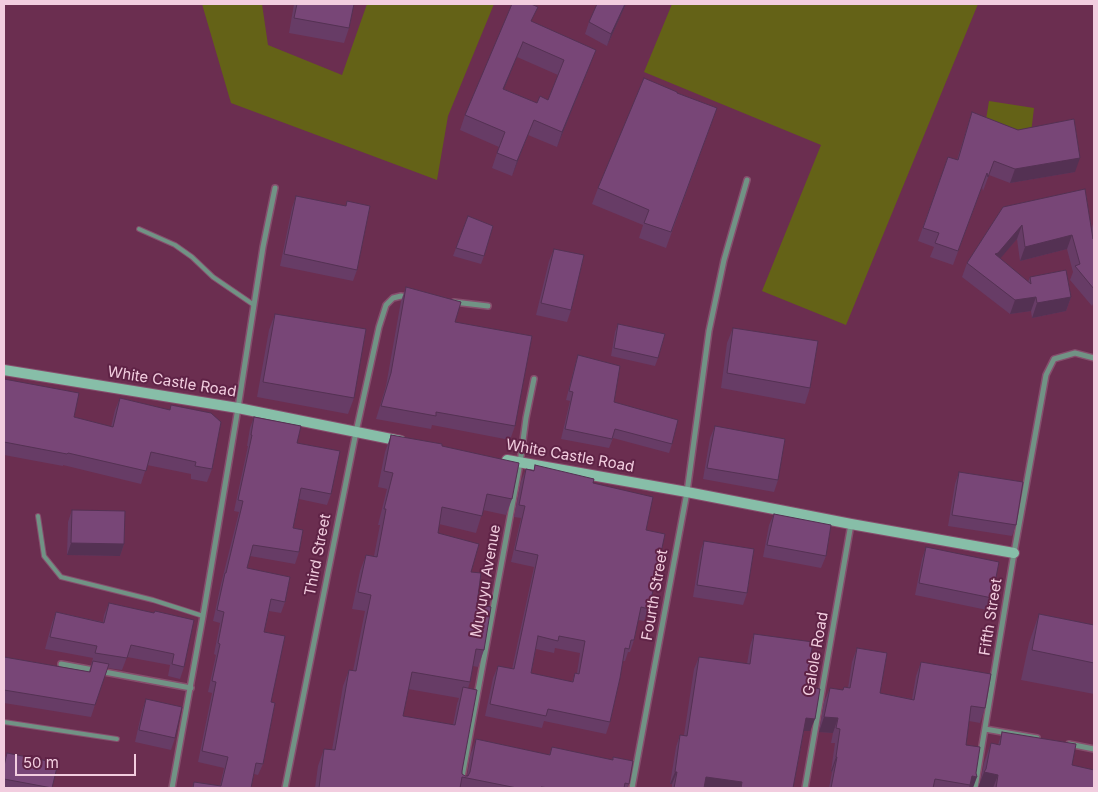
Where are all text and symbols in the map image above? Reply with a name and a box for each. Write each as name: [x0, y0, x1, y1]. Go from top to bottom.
street label: White Castle Road: [106, 363, 238, 401]
street label: White Castle Road: [504, 436, 636, 476]
street label: Third Street: [301, 512, 335, 598]
street label: Muyuyu Avenue: [467, 523, 505, 639]
street label: Fourth Street: [638, 548, 672, 642]
street label: Fifth Street: [976, 577, 1006, 657]
street label: Galole Road: [800, 611, 832, 697]
scale bar: [18, 744, 139, 776]
text: 50 m: [23, 753, 59, 772]

